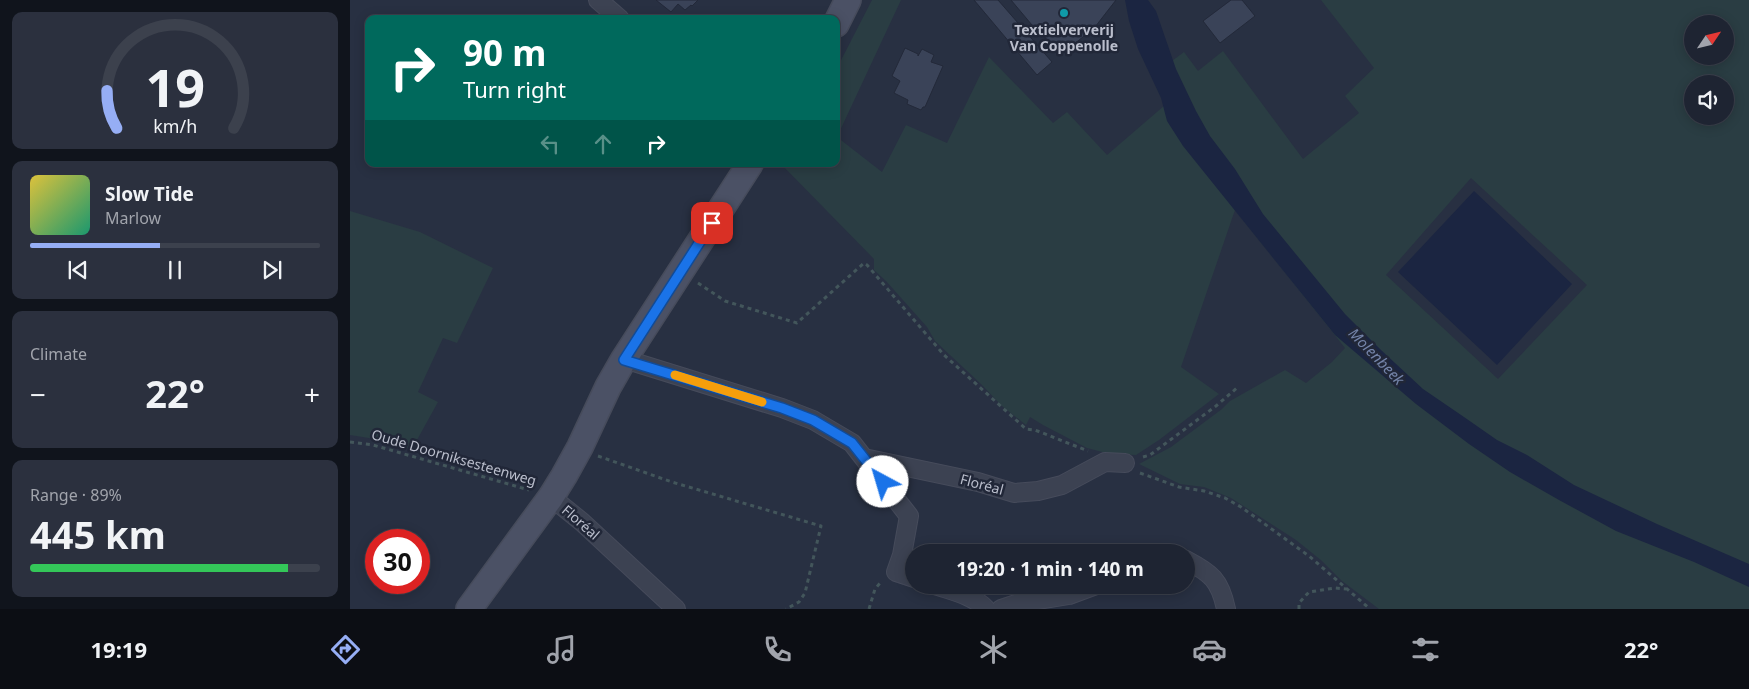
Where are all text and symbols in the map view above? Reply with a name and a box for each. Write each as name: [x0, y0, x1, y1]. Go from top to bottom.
marker: Textielververij Van Coppenolle: [1058, 7, 1070, 19]
north arrow: [1684, 15, 1734, 65]
map controls: [1684, 15, 1734, 125]
place label: Textielververij Van Coppenolle: [1010, 20, 1118, 55]
text: 90 m: [463, 29, 546, 76]
icon: right: [380, 35, 445, 100]
text: 19: [145, 51, 205, 122]
text: Turn right: [463, 74, 566, 104]
button: sound: [1684, 75, 1734, 125]
text: km/h: [153, 114, 197, 138]
icon: left: [536, 130, 564, 158]
icon: ahead: [589, 130, 617, 158]
icon: right: [642, 130, 670, 158]
text: Slow Tide: [105, 181, 194, 207]
pin: [691, 202, 733, 244]
text: Marlow: [105, 207, 161, 229]
icon: arrive: [698, 209, 726, 237]
icon: previous: [64, 256, 92, 284]
icon: pause: [161, 256, 189, 284]
icon: next: [258, 256, 286, 284]
water label: Molenbeek: [1345, 323, 1410, 389]
text: Climate: [30, 343, 87, 365]
text: 22°: [145, 367, 205, 419]
text: −: [30, 375, 46, 413]
text: +: [304, 375, 320, 413]
street label: Oude Doorniksesteenweg: [369, 424, 539, 490]
position arrow: [856, 455, 908, 507]
street label: Floréal: [958, 469, 1006, 499]
text: Range · 89%: [30, 484, 122, 506]
street label: Floréal: [558, 500, 604, 544]
text: 445 km: [30, 508, 166, 560]
speed limit sign: 30: [365, 529, 430, 594]
text: 19:20 · 1 min · 140 m: [956, 556, 1144, 582]
icon: directions: [328, 632, 363, 667]
icon: music: [544, 632, 579, 667]
icon: phone: [760, 632, 795, 667]
icon: climate: [976, 632, 1011, 667]
icon: car: [1192, 632, 1227, 667]
icon: filters: [1408, 632, 1443, 667]
text: 19:19: [90, 634, 147, 664]
text: 22°: [1624, 634, 1658, 664]

